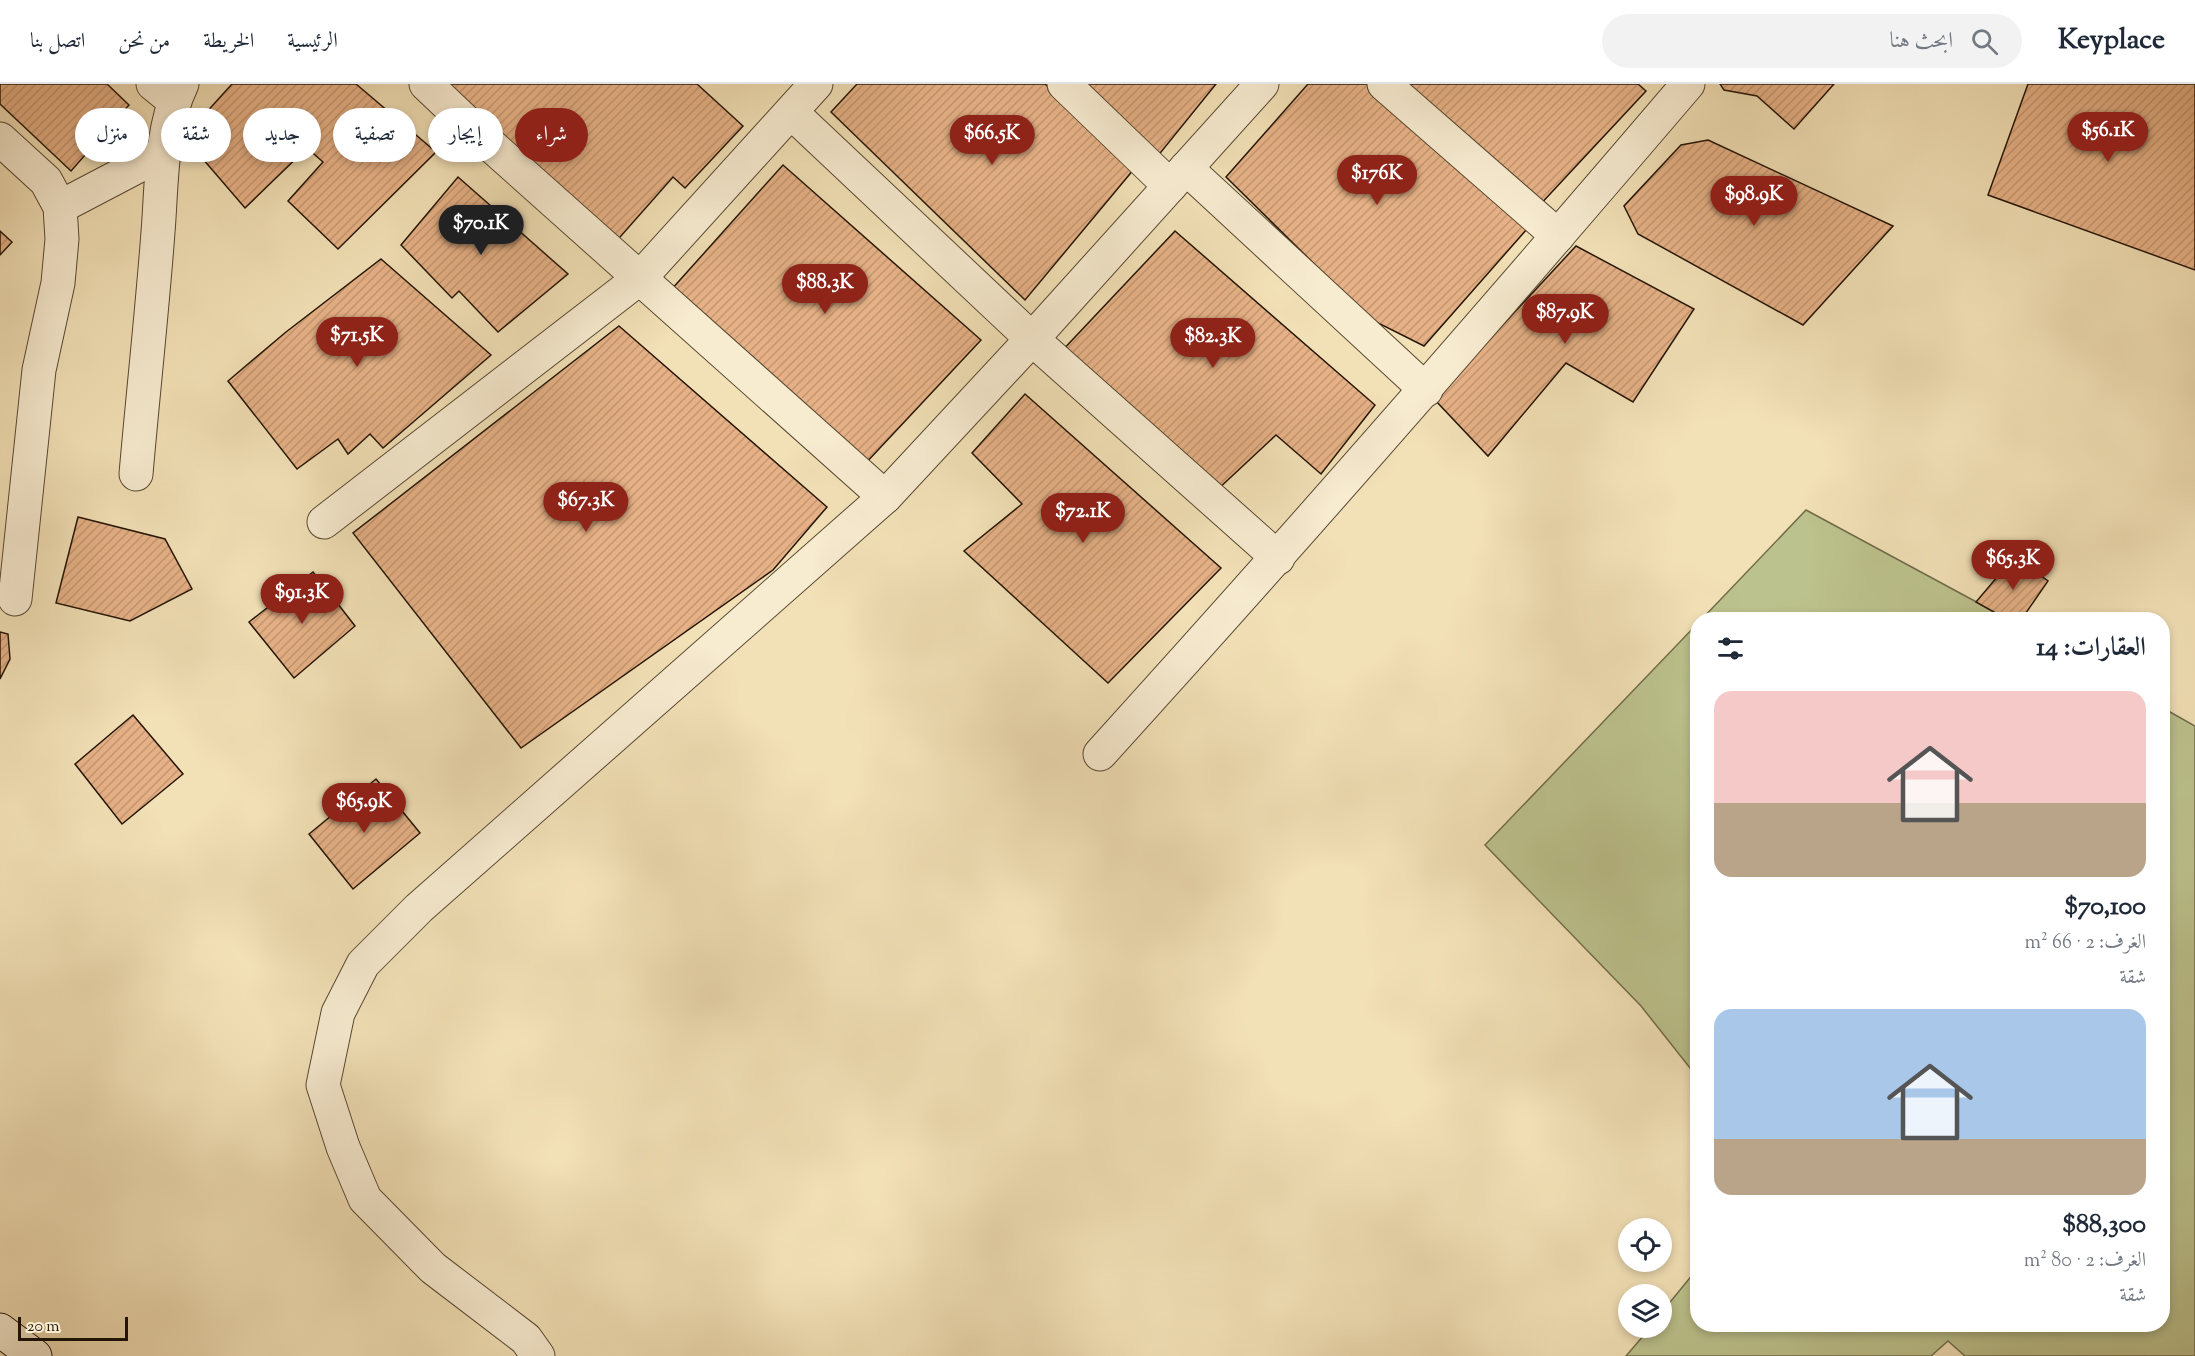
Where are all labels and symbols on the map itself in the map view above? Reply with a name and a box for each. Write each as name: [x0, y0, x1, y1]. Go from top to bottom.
pin: $56.1K: [2059, 112, 2157, 163]
pin: $66.5K: [943, 115, 1041, 166]
pin: $176K: [1335, 155, 1419, 206]
pin: $98.9K: [1705, 176, 1803, 227]
pin: $70.1K: [432, 205, 530, 256]
pin: $88.3K: [776, 264, 874, 315]
pin: $87.9K: [1516, 294, 1614, 345]
pin: $71.5K: [308, 317, 406, 368]
pin: $82.3K: [1164, 318, 1262, 369]
pin: $67.3K: [537, 482, 635, 533]
pin: $72.1K: [1034, 493, 1132, 544]
pin: $65.3K: [1964, 540, 2062, 591]
pin: $91.3K: [253, 574, 351, 625]
pin: $65.9K: [315, 783, 413, 834]
scale bar: [18, 1314, 128, 1342]

